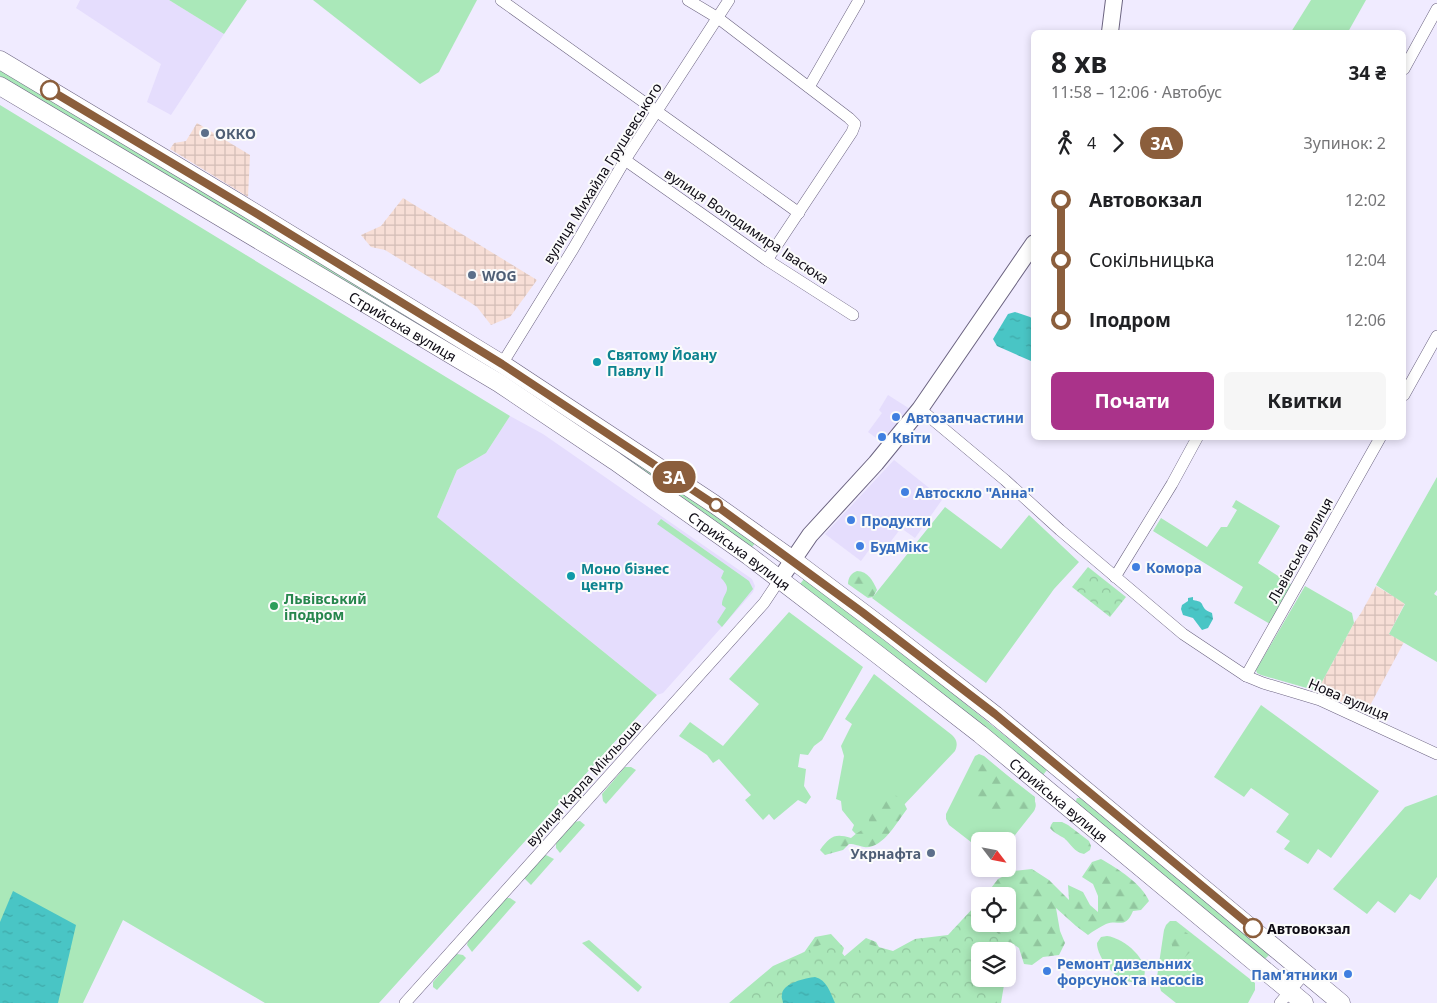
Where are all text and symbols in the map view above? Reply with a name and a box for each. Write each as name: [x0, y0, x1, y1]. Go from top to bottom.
text: 8 хв: [1051, 43, 1107, 81]
text: 34 ₴: [1348, 60, 1386, 86]
street label: вулиця Михайла Грушевського: [538, 79, 666, 267]
unlabelled marker: [40, 80, 60, 100]
text: 11:58 – 12:06 · Автобус: [1051, 81, 1222, 103]
place label: ОККО: [215, 124, 256, 143]
marker: ОККО: [199, 127, 211, 139]
icon: walk: [1051, 129, 1079, 157]
icon: forward: [1104, 129, 1132, 157]
text: 3А: [1150, 131, 1173, 155]
text: 4: [1087, 132, 1096, 154]
text: Зупинок: 2: [1304, 132, 1386, 154]
street label: вулиця Володимира Івасюка: [661, 164, 833, 288]
text: Автовокзал: [1089, 187, 1202, 213]
text: 12:02: [1345, 189, 1386, 211]
text: Сокільницька: [1089, 247, 1215, 273]
text: 12:04: [1345, 249, 1386, 271]
place label: WOG: [482, 266, 517, 285]
marker: WOG: [466, 269, 478, 281]
street label: Стрийська вулиця: [346, 286, 460, 365]
text: Іподром: [1089, 307, 1171, 333]
text: 12:06: [1345, 309, 1386, 331]
place label: Святому Йоану Павлу ІІ: [607, 345, 717, 380]
marker: Святому Йоану Павлу ІІ: [591, 356, 603, 368]
button: Почати: [1051, 372, 1214, 430]
button: Квитки: [1224, 372, 1386, 430]
place label: Автозапчастини: [906, 408, 1024, 427]
marker: Автозапчастини: [890, 411, 902, 423]
place label: Квіти: [892, 428, 931, 447]
marker: Квіти: [876, 431, 888, 443]
line badge: 3А: [652, 461, 696, 493]
text: 3А: [663, 465, 685, 489]
place label: Автоскло "Анна": [915, 483, 1034, 502]
marker: Автоскло "Анна": [899, 486, 911, 498]
street label: Львівська вулиця: [1263, 494, 1337, 606]
unlabelled marker: [709, 498, 723, 512]
street label: Стрийська вулиця: [685, 507, 795, 594]
place label: Продукти: [861, 511, 931, 530]
marker: Продукти: [845, 514, 857, 526]
place label: БудМікс: [870, 537, 928, 556]
marker: БудМікс: [854, 540, 866, 552]
place label: Комора: [1146, 558, 1202, 577]
place label: Моно бізнес центр: [581, 559, 669, 594]
marker: Комора: [1130, 561, 1142, 573]
marker: Моно бізнес центр: [565, 570, 577, 582]
place label: Львівський іподром: [284, 589, 367, 624]
marker: Львівський іподром: [268, 600, 280, 612]
street label: Нова вулиця: [1306, 673, 1392, 725]
street label: вулиця Карла Мікльоша: [521, 716, 645, 850]
street label: Стрийська вулиця: [1006, 753, 1112, 846]
north arrow: [971, 832, 1016, 878]
map controls: [971, 832, 1016, 987]
place label: Укрнафта: [850, 844, 921, 863]
marker: Укрнафта: [925, 847, 937, 859]
button: locate: [971, 887, 1016, 932]
marker: Автовокзал: [1243, 918, 1263, 938]
place label: Автовокзал: [1267, 919, 1350, 938]
button: layers: [971, 942, 1016, 987]
place label: Ремонт дизельних форсунок та насосів: [1057, 954, 1204, 989]
marker: Ремонт дизельних форсунок та насосів: [1041, 965, 1053, 977]
place label: Пам'ятники: [1251, 965, 1338, 984]
marker: Пам'ятники: [1342, 968, 1354, 980]

